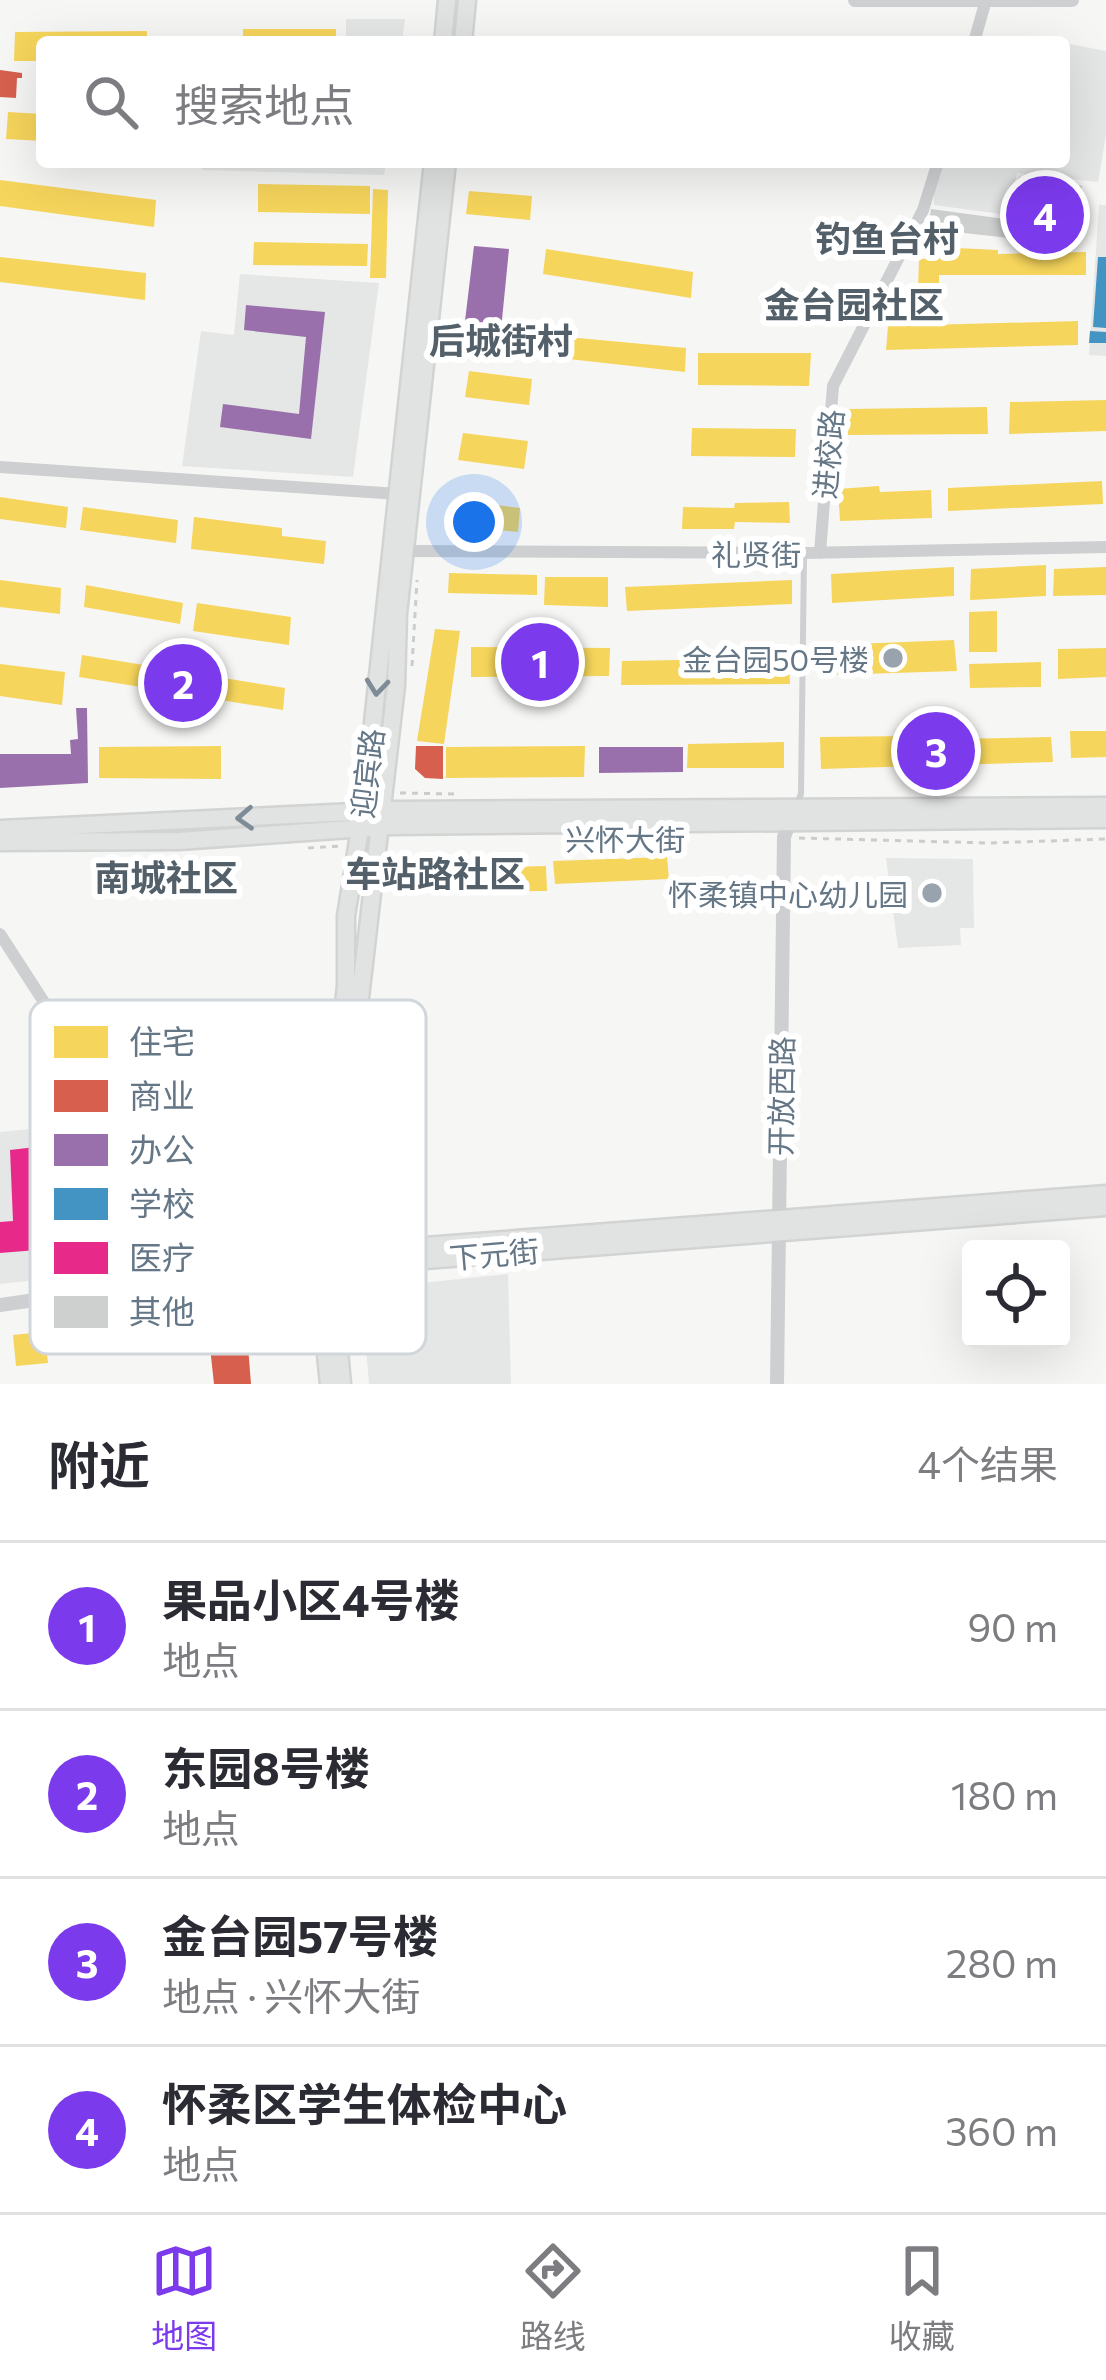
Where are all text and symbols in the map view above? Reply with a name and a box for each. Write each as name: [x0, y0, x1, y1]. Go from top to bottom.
search box: [36, 36, 1070, 168]
icon: search: [78, 69, 144, 135]
text: 搜索地点: [174, 76, 354, 131]
pin: 4: [1006, 170, 1084, 260]
district label: 钓鱼台村: [815, 215, 959, 259]
district label: 金台园社区: [764, 281, 944, 325]
district label: 后城街村: [429, 317, 573, 361]
street label: 进校路: [805, 408, 849, 500]
your location: [444, 492, 504, 552]
street label: 礼贤街: [711, 535, 801, 572]
pin: 1: [501, 617, 579, 707]
pin: 2: [144, 638, 222, 728]
place label: 金台园50号楼: [682, 640, 869, 677]
marker: 金台园50号楼: [880, 645, 906, 671]
one-way arrow: [365, 678, 390, 697]
pin: 3: [897, 706, 975, 796]
street label: 迎宾路: [342, 726, 390, 820]
one-way arrow: [235, 805, 254, 831]
street label: 兴怀大街: [565, 820, 685, 857]
district label: 车站路社区: [345, 850, 525, 894]
district label: 南城社区: [94, 854, 238, 898]
place label: 怀柔镇中心幼儿园: [668, 875, 908, 912]
marker: 怀柔镇中心幼儿园: [919, 880, 945, 906]
legend: [30, 1000, 426, 1354]
text: 住宅: [129, 1020, 195, 1061]
street label: 开放西路: [760, 1036, 800, 1156]
text: 商业: [129, 1074, 195, 1115]
text: 办公: [129, 1128, 195, 1169]
text: 学校: [129, 1182, 195, 1223]
street label: 下元街: [448, 1231, 540, 1275]
text: 医疗: [129, 1236, 195, 1277]
map controls: [962, 1240, 1070, 1348]
button: locate: [962, 1240, 1070, 1348]
text: 其他: [129, 1290, 195, 1331]
text: 附近: [48, 1432, 150, 1495]
text: 4个结果: [918, 1439, 1058, 1487]
text: 果品小区4号楼: [162, 1571, 460, 1626]
text: 1: [78, 1602, 96, 1650]
text: 90 m: [967, 1602, 1058, 1650]
text: 地点: [162, 1635, 240, 1683]
text: 东园8号楼: [162, 1739, 370, 1794]
text: 2: [76, 1770, 98, 1818]
text: 180 m: [951, 1770, 1058, 1818]
text: 地点: [162, 1803, 240, 1851]
text: 金台园57号楼: [162, 1907, 438, 1962]
text: 3: [76, 1938, 98, 1986]
text: 280 m: [946, 1938, 1058, 1986]
text: 地点 · 兴怀大街: [162, 1971, 420, 2019]
text: 怀柔区学生体检中心: [162, 2075, 567, 2130]
text: 4: [75, 2106, 99, 2154]
text: 360 m: [945, 2106, 1058, 2154]
text: 地点: [162, 2139, 240, 2187]
tab: 地图: [151, 2238, 217, 2358]
tab: 路线: [520, 2238, 586, 2358]
tab: 收藏: [889, 2238, 955, 2358]

